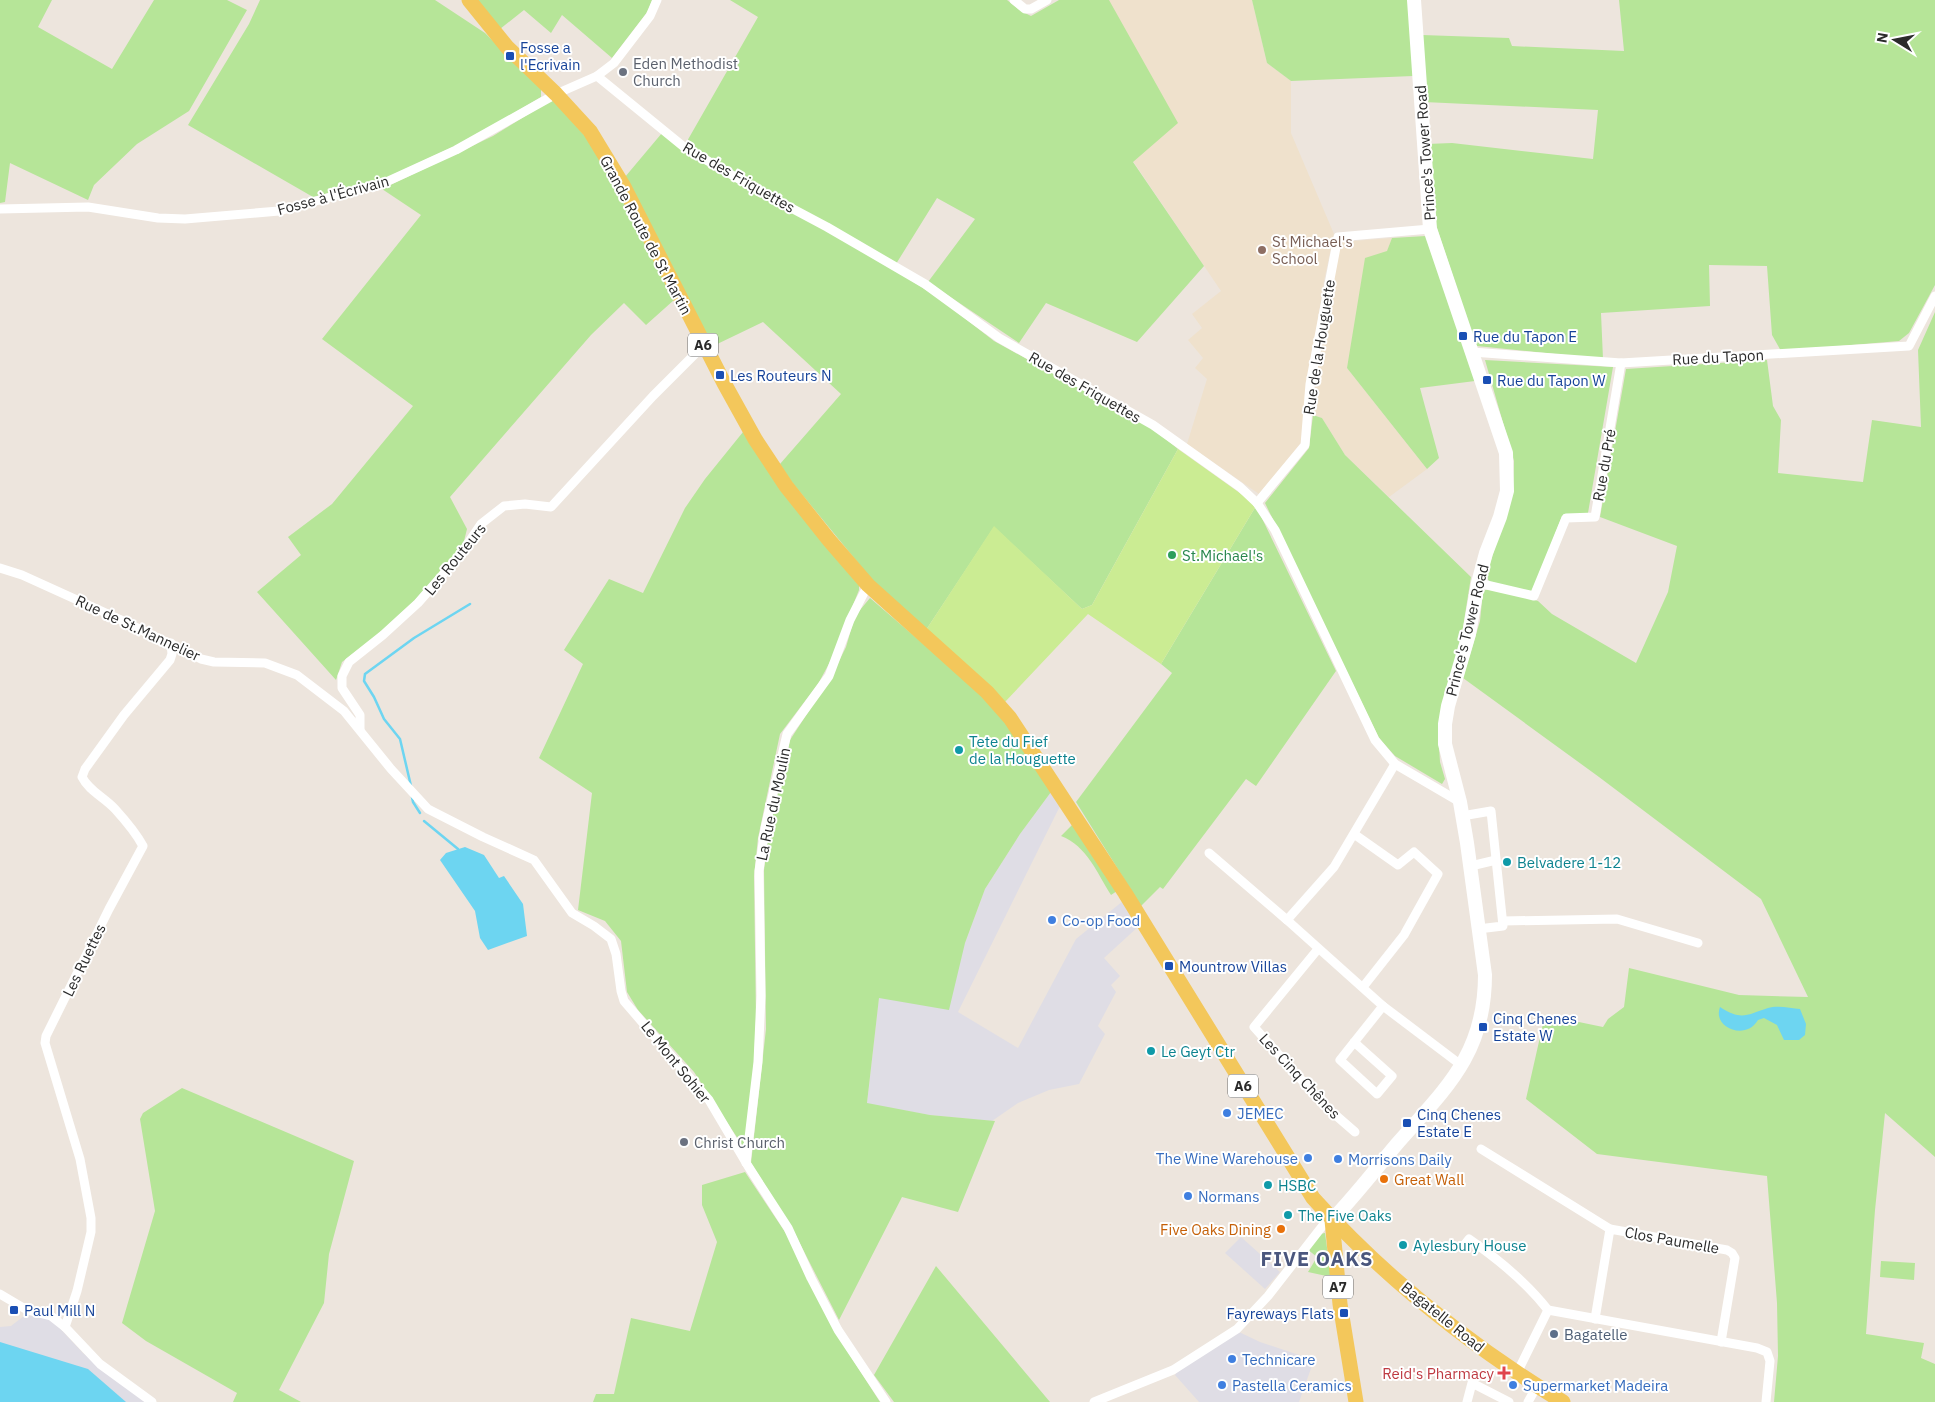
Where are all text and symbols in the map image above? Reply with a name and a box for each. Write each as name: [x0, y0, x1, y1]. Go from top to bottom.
north arrow: [1870, 15, 1920, 65]
text: N: [1872, 31, 1892, 44]
place label: Fosse a l'Ecrivain: [520, 38, 581, 74]
marker: Fosse a l'Ecrivain: [504, 50, 516, 62]
place label: Eden Methodist Church: [633, 54, 738, 90]
marker: Eden Methodist Church: [617, 66, 629, 78]
street label: Prince's Tower Road: [1411, 85, 1439, 221]
street label: Rue des Friquettes: [680, 137, 798, 217]
street label: Grande Route de St Martin: [596, 152, 696, 318]
street label: Fosse à l'Écrivain: [275, 171, 391, 219]
place label: St Michael's School: [1272, 232, 1353, 268]
marker: St Michael's School: [1256, 244, 1268, 256]
street label: Rue de la Houguette: [1299, 278, 1339, 416]
place label: Rue du Tapon E: [1473, 327, 1577, 346]
marker: Rue du Tapon E: [1457, 330, 1469, 342]
road number: A6: [688, 334, 718, 356]
street label: Rue du Tapon: [1672, 345, 1764, 369]
street label: Rue des Friquettes: [1026, 347, 1144, 427]
place label: Les Routeurs N: [730, 366, 832, 385]
marker: Les Routeurs N: [714, 369, 726, 381]
place label: Rue du Tapon W: [1497, 371, 1606, 390]
marker: Rue du Tapon W: [1481, 374, 1493, 386]
street label: Rue du Pré: [1588, 427, 1620, 503]
street label: Les Routeurs: [420, 519, 490, 599]
place label: St.Michael's: [1182, 546, 1263, 565]
marker: St.Michael's: [1166, 549, 1178, 561]
street label: Prince's Tower Road: [1441, 562, 1493, 698]
street label: Rue de St.Mannelier: [73, 591, 204, 665]
place label: Tete du Fief de la Houguette: [969, 732, 1076, 768]
marker: Tete du Fief de la Houguette: [953, 744, 965, 756]
street label: La Rue du Moulin: [752, 746, 794, 862]
place label: Belvadere 1-12: [1517, 853, 1621, 872]
marker: Belvadere 1-12: [1501, 856, 1513, 868]
place label: Co-op Food: [1062, 911, 1140, 930]
marker: Co-op Food: [1046, 914, 1058, 926]
street label: Les Ruettes: [58, 920, 110, 1000]
place label: Mountrow Villas: [1179, 957, 1287, 976]
marker: Mountrow Villas: [1163, 960, 1175, 972]
place label: Cinq Chenes Estate W: [1493, 1009, 1577, 1045]
street label: Le Mont Sohier: [637, 1017, 715, 1107]
marker: Cinq Chenes Estate W: [1477, 1021, 1489, 1033]
street label: Les Cinq Chênes: [1255, 1029, 1345, 1123]
place label: Le Geyt Ctr: [1161, 1042, 1236, 1061]
marker: Le Geyt Ctr: [1145, 1045, 1157, 1057]
road number: A6: [1228, 1074, 1258, 1098]
place label: JEMEC: [1237, 1104, 1284, 1123]
place label: Cinq Chenes Estate E: [1417, 1105, 1501, 1141]
marker: JEMEC: [1221, 1107, 1233, 1119]
marker: Cinq Chenes Estate E: [1401, 1117, 1413, 1129]
place label: Christ Church: [694, 1133, 785, 1152]
marker: Christ Church: [678, 1136, 690, 1148]
place label: The Wine Warehouse: [1156, 1149, 1298, 1168]
place label: Morrisons Daily: [1348, 1150, 1452, 1169]
marker: The Wine Warehouse: [1302, 1152, 1314, 1164]
marker: Morrisons Daily: [1332, 1153, 1344, 1165]
place label: Great Wall: [1394, 1170, 1464, 1189]
marker: Great Wall: [1378, 1173, 1390, 1185]
place label: HSBC: [1278, 1176, 1316, 1195]
marker: HSBC: [1262, 1179, 1274, 1191]
place label: Normans: [1198, 1187, 1259, 1206]
marker: Normans: [1182, 1190, 1194, 1202]
place label: The Five Oaks: [1298, 1206, 1392, 1225]
marker: The Five Oaks: [1282, 1209, 1294, 1221]
place label: Five Oaks Dining: [1160, 1220, 1271, 1239]
street label: Clos Paumelle: [1623, 1222, 1721, 1258]
marker: Five Oaks Dining: [1275, 1223, 1287, 1235]
place label: Aylesbury House: [1413, 1236, 1526, 1255]
marker: Aylesbury House: [1397, 1239, 1409, 1251]
district label: FIVE OAKS: [1261, 1245, 1373, 1272]
road number: A7: [1323, 1275, 1353, 1298]
street label: Bagatelle Road: [1398, 1278, 1488, 1356]
place label: Paul Mill N: [24, 1301, 95, 1320]
marker: Paul Mill N: [8, 1304, 20, 1316]
place label: Fayreways Flats: [1227, 1304, 1334, 1323]
marker: Fayreways Flats: [1338, 1307, 1350, 1319]
place label: Bagatelle: [1564, 1325, 1627, 1344]
marker: Bagatelle: [1548, 1328, 1560, 1340]
place label: Technicare: [1242, 1350, 1315, 1369]
marker: Technicare: [1226, 1353, 1238, 1365]
place label: Reid's Pharmacy: [1382, 1364, 1495, 1383]
marker: Reid's Pharmacy: [1498, 1367, 1510, 1379]
place label: Pastella Ceramics: [1232, 1376, 1352, 1395]
place label: Supermarket Madeira: [1523, 1376, 1668, 1395]
marker: Pastella Ceramics: [1216, 1379, 1228, 1391]
marker: Supermarket Madeira: [1507, 1379, 1519, 1391]

